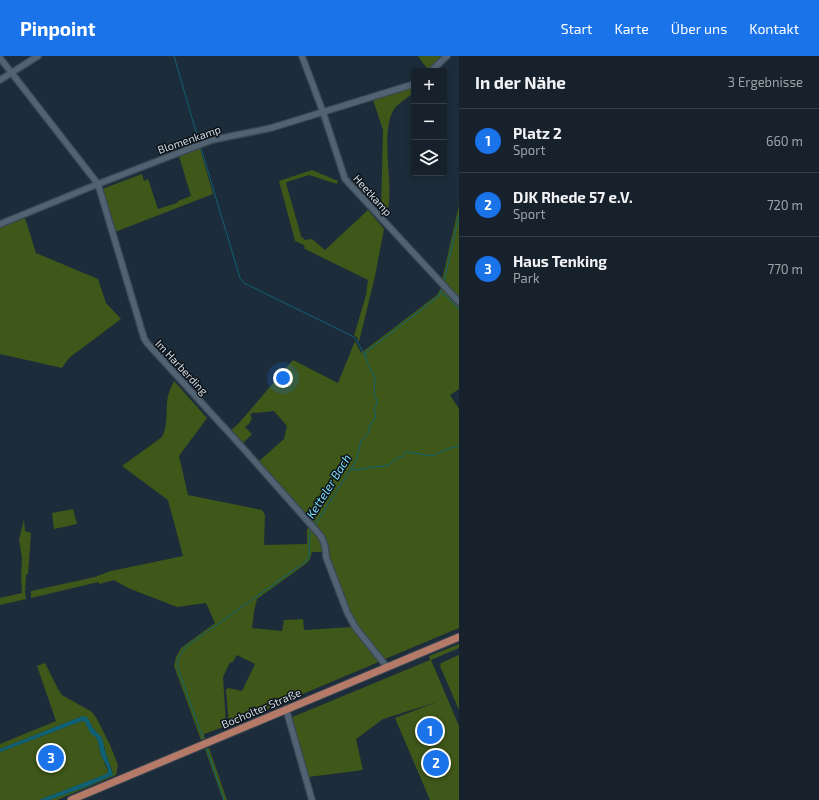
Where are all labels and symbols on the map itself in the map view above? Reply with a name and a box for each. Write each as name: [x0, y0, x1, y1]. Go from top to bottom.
street label: Blomenkamp: [156, 122, 222, 156]
street label: Heetkamp: [351, 172, 395, 218]
street label: Im Harberding: [153, 337, 211, 397]
your location: [273, 368, 293, 388]
water label: Ketteler Bach: [303, 451, 353, 521]
street label: Bocholter Straße: [219, 685, 303, 731]
pin: 1: [417, 716, 443, 746]
pin: 3: [38, 743, 64, 773]
pin: 2: [423, 748, 449, 778]

